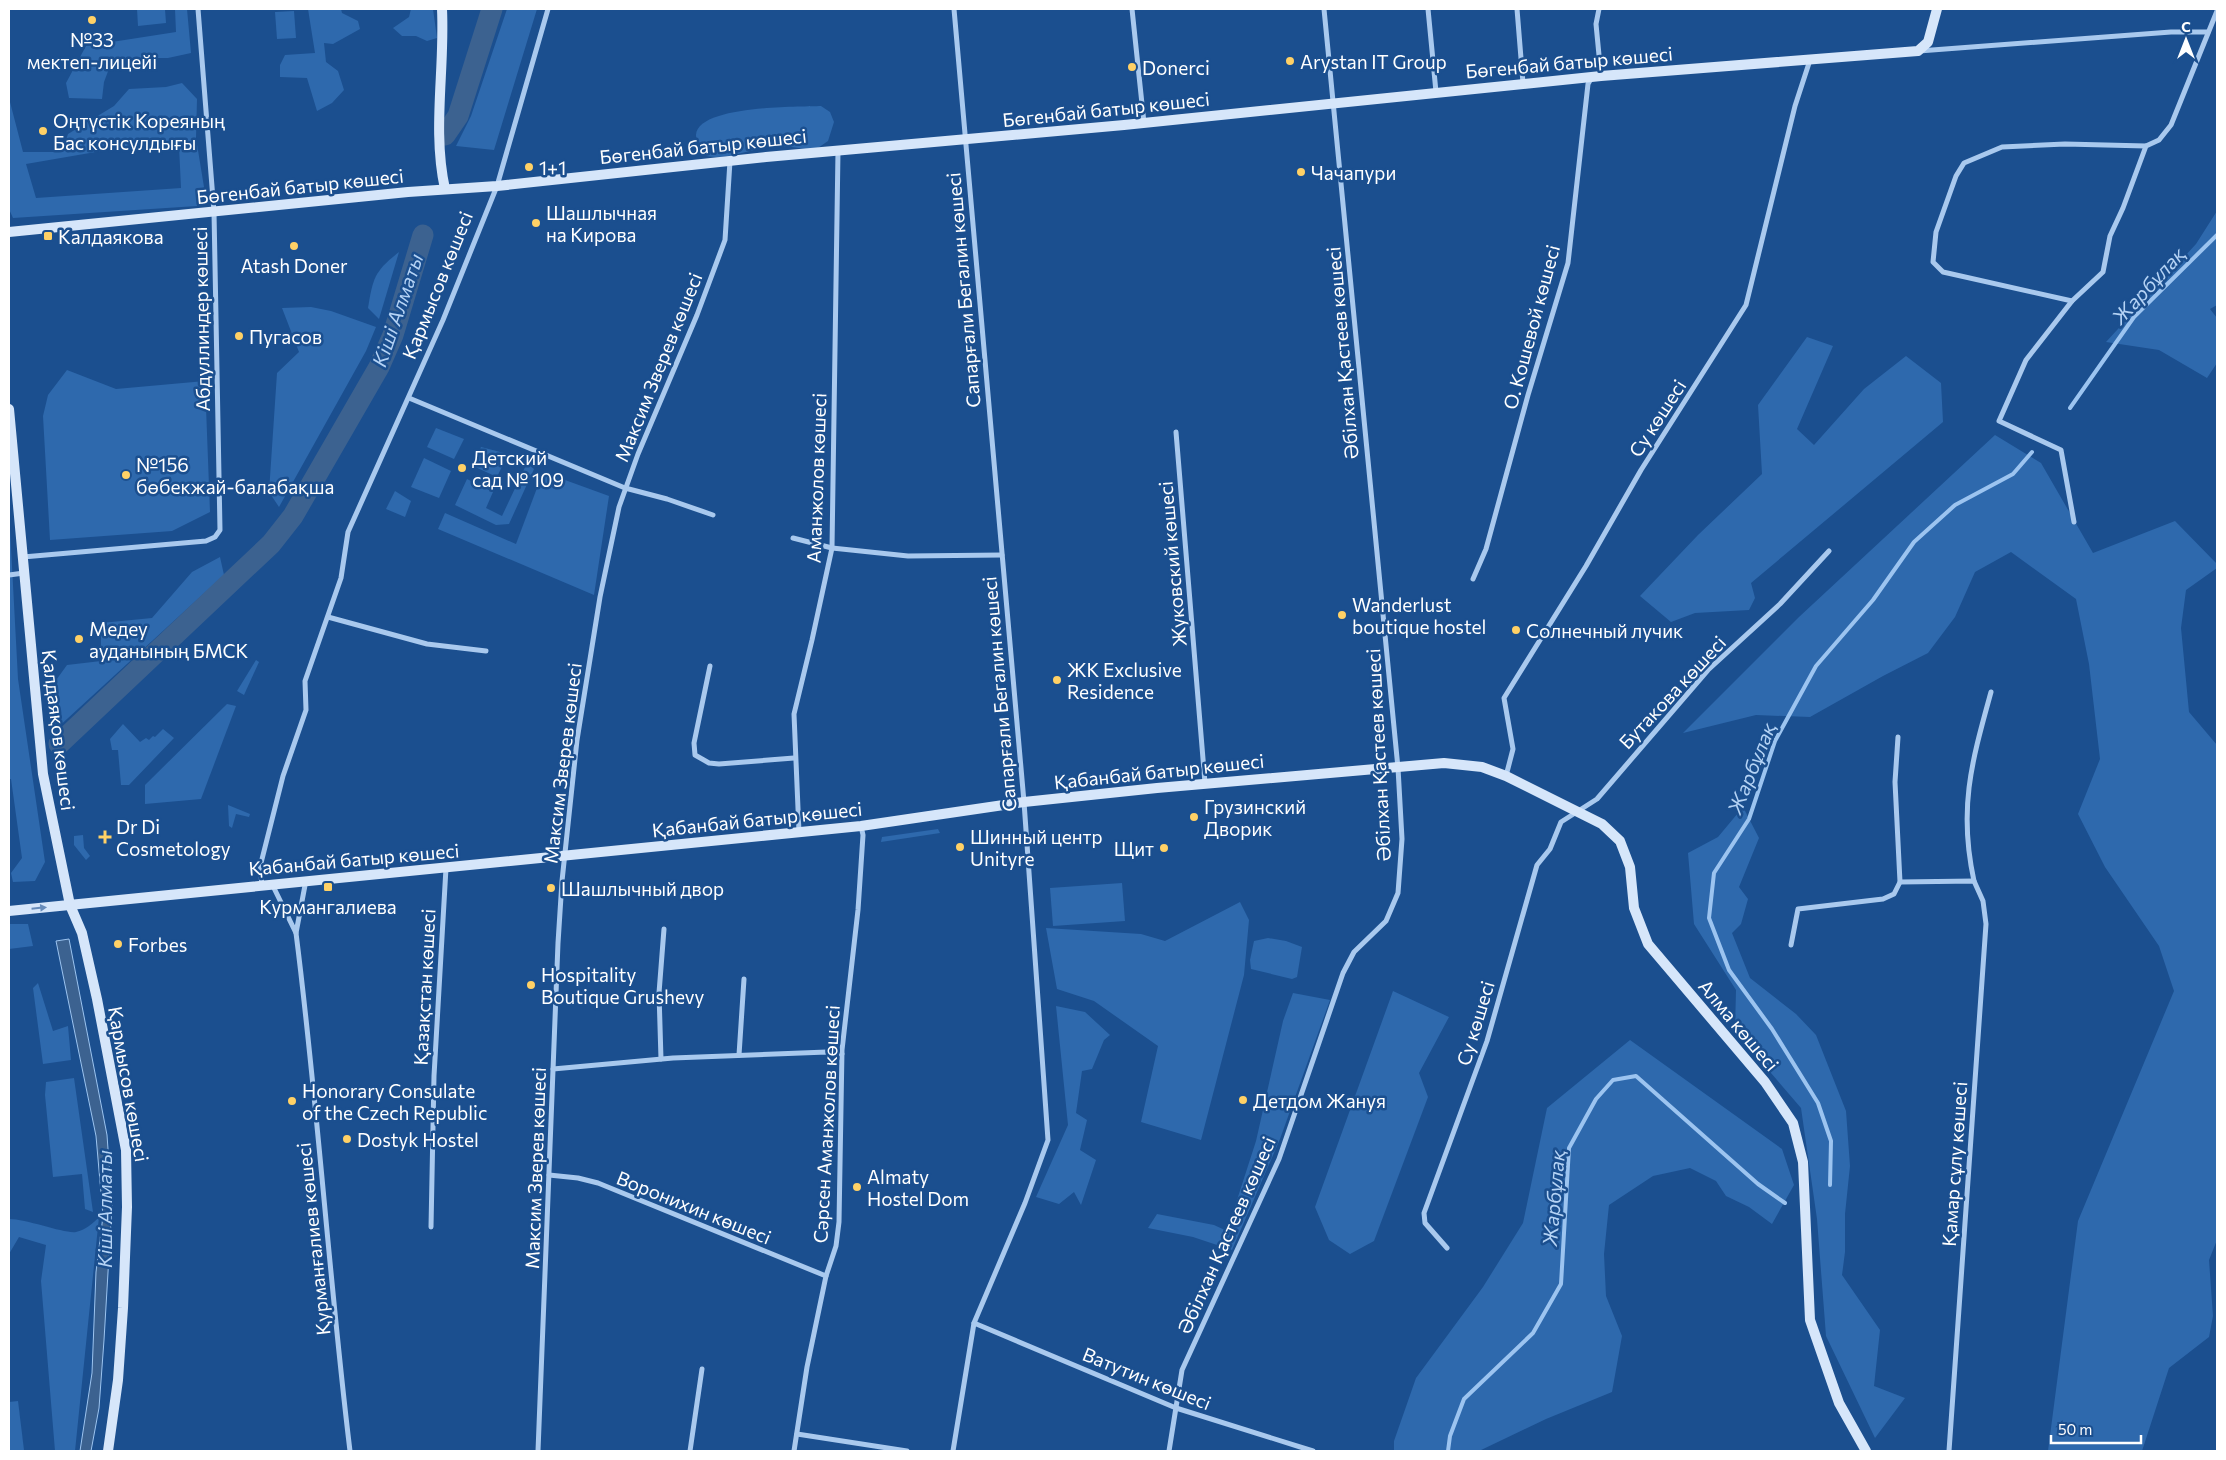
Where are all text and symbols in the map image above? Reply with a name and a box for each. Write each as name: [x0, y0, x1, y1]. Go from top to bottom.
marker: №33 мектеп-лицейі: [86, 14, 98, 26]
north arrow: [2161, 15, 2211, 65]
text: С: [2181, 18, 2191, 35]
place label: №33 мектеп-лицейі: [27, 28, 157, 73]
street label: Бөгенбай батыр көшесі: [1464, 41, 1674, 83]
place label: Arystan IT Group: [1300, 50, 1447, 73]
marker: Arystan IT Group: [1284, 55, 1296, 67]
place label: Donerci: [1142, 56, 1210, 79]
marker: Donerci: [1126, 61, 1138, 73]
street label: Бөгенбай батыр көшесі: [1001, 87, 1211, 131]
place label: Оңтүстік Кореяның Бас консулдығы: [53, 109, 225, 154]
street label: Бөгенбай батыр көшесі: [598, 124, 808, 168]
marker: Оңтүстік Кореяның Бас консулдығы: [37, 125, 49, 137]
place label: 1+1: [539, 156, 566, 179]
marker: 1+1: [523, 161, 535, 173]
place label: Чачапури: [1311, 161, 1396, 184]
street label: Бөгенбай батыр көшесі: [195, 164, 405, 208]
marker: Чачапури: [1295, 166, 1307, 178]
street label: Сапарғали Бегалин көшесі: [941, 171, 985, 409]
place label: Шашлычная на Кирова: [546, 201, 657, 246]
street label: Қармысов көшесі: [397, 208, 477, 362]
marker: Шашлычная на Кирова: [530, 217, 542, 229]
place label: Калдаякова: [58, 225, 164, 248]
street label: Абдуллиндер көшесі: [188, 226, 214, 412]
marker: Калдаякова: [42, 230, 54, 242]
marker: Atash Doner: [288, 240, 300, 252]
water label: Жарбұлақ: [2105, 241, 2190, 329]
street label: О. Кошевой көшесі: [1498, 242, 1564, 412]
street label: Әбілхан Қастеев көшесі: [1321, 246, 1363, 460]
water label: Кіші Алматы: [366, 250, 428, 370]
place label: Atash Doner: [240, 254, 348, 277]
street label: Максим Зверев көшесі: [609, 269, 707, 465]
place label: Пугасов: [249, 325, 322, 348]
marker: Пугасов: [233, 330, 245, 342]
street label: Су көшесі: [1624, 375, 1690, 461]
street label: Аманжолов көшесі: [802, 392, 830, 564]
place label: Детский сад № 109: [472, 446, 564, 491]
place label: №156 бөбекжай-балабақша: [136, 453, 334, 498]
marker: Детский сад № 109: [456, 462, 468, 474]
marker: №156 бөбекжай-балабақша: [120, 469, 132, 481]
street label: Жуковский көшесі: [1153, 480, 1191, 648]
street label: Сапарғали Бегалин көшесі: [977, 575, 1021, 813]
place label: Wanderlust boutique hostel: [1352, 593, 1486, 638]
marker: Wanderlust boutique hostel: [1336, 609, 1348, 621]
place label: Медеу ауданының БМСК: [89, 617, 249, 662]
place label: Солнечный лучик: [1526, 619, 1683, 642]
marker: Солнечный лучик: [1510, 624, 1522, 636]
street label: Бутакова көшесі: [1614, 631, 1730, 753]
marker: Медеу ауданының БМСК: [73, 633, 85, 645]
street label: Қалдаяқов көшесі: [38, 648, 80, 812]
street label: Әбілхан Қастеев көшесі: [1361, 648, 1395, 862]
place label: ЖК Exclusive Residence: [1067, 658, 1182, 703]
street label: Максим Зверев көшесі: [538, 661, 586, 865]
marker: ЖК Exclusive Residence: [1051, 674, 1063, 686]
water label: Жарбұлақ: [1721, 718, 1781, 818]
street label: Қабанбай батыр көшесі: [1053, 749, 1265, 793]
place label: Грузинский Дворик: [1204, 795, 1306, 840]
street label: Қабанбай батыр көшесі: [651, 797, 863, 841]
marker: Грузинский Дворик: [1188, 811, 1200, 823]
place label: Dr Di Cosmetology: [116, 815, 231, 860]
place label: Шинный центр Unityre: [970, 825, 1103, 870]
marker: Dr Di Cosmetology: [98, 830, 112, 844]
place label: Щит: [1114, 837, 1154, 860]
street label: Қабанбай батыр көшесі: [248, 838, 460, 880]
marker: Шинный центр Unityre: [954, 841, 966, 853]
marker: Щит: [1158, 842, 1170, 854]
place label: Шашлычный двор: [561, 877, 724, 900]
marker: Курмангалиева: [322, 881, 334, 893]
marker: Шашлычный двор: [545, 882, 557, 894]
place label: Курмангалиева: [259, 895, 397, 918]
one-way arrow: [32, 904, 48, 912]
street label: Қазақстан көшесі: [408, 908, 440, 1066]
place label: Forbes: [128, 933, 187, 956]
marker: Forbes: [112, 938, 124, 950]
place label: Hospitality Boutique Grushevy: [541, 963, 704, 1008]
street label: Алма көшесі: [1694, 975, 1784, 1075]
street label: Су көшесі: [1451, 978, 1499, 1068]
marker: Hospitality Boutique Grushevy: [525, 979, 537, 991]
street label: Сәрсен Аманжолов көшесі: [808, 1004, 844, 1244]
street label: Қармысов көшесі: [104, 1005, 154, 1163]
street label: Максим Зверев көшесі: [520, 1067, 550, 1269]
place label: Honorary Consulate of the Czech Republic: [302, 1079, 487, 1124]
street label: Қамар сұлу көшесі: [1937, 1081, 1971, 1247]
place label: Детдом Жануя: [1253, 1089, 1386, 1112]
marker: Детдом Жануя: [1237, 1094, 1249, 1106]
marker: Honorary Consulate of the Czech Republic: [286, 1095, 298, 1107]
place label: Dostyk Hostel: [357, 1128, 479, 1151]
marker: Dostyk Hostel: [341, 1133, 353, 1145]
street label: Әбілхан Қастеев көшесі: [1172, 1133, 1280, 1337]
street label: Қурманғалиев көшесі: [291, 1142, 335, 1336]
water label: Жарбұлақ: [1537, 1148, 1569, 1248]
water label: Кіші Алматы: [92, 1150, 116, 1268]
place label: Almaty Hostel Dom: [867, 1165, 969, 1210]
street label: Воронихин көшесі: [613, 1166, 775, 1248]
marker: Almaty Hostel Dom: [851, 1181, 863, 1193]
street label: Ватутин көшесі: [1079, 1342, 1215, 1414]
scale bar: [2051, 1412, 2141, 1444]
text: 50 m: [2058, 1420, 2092, 1438]

